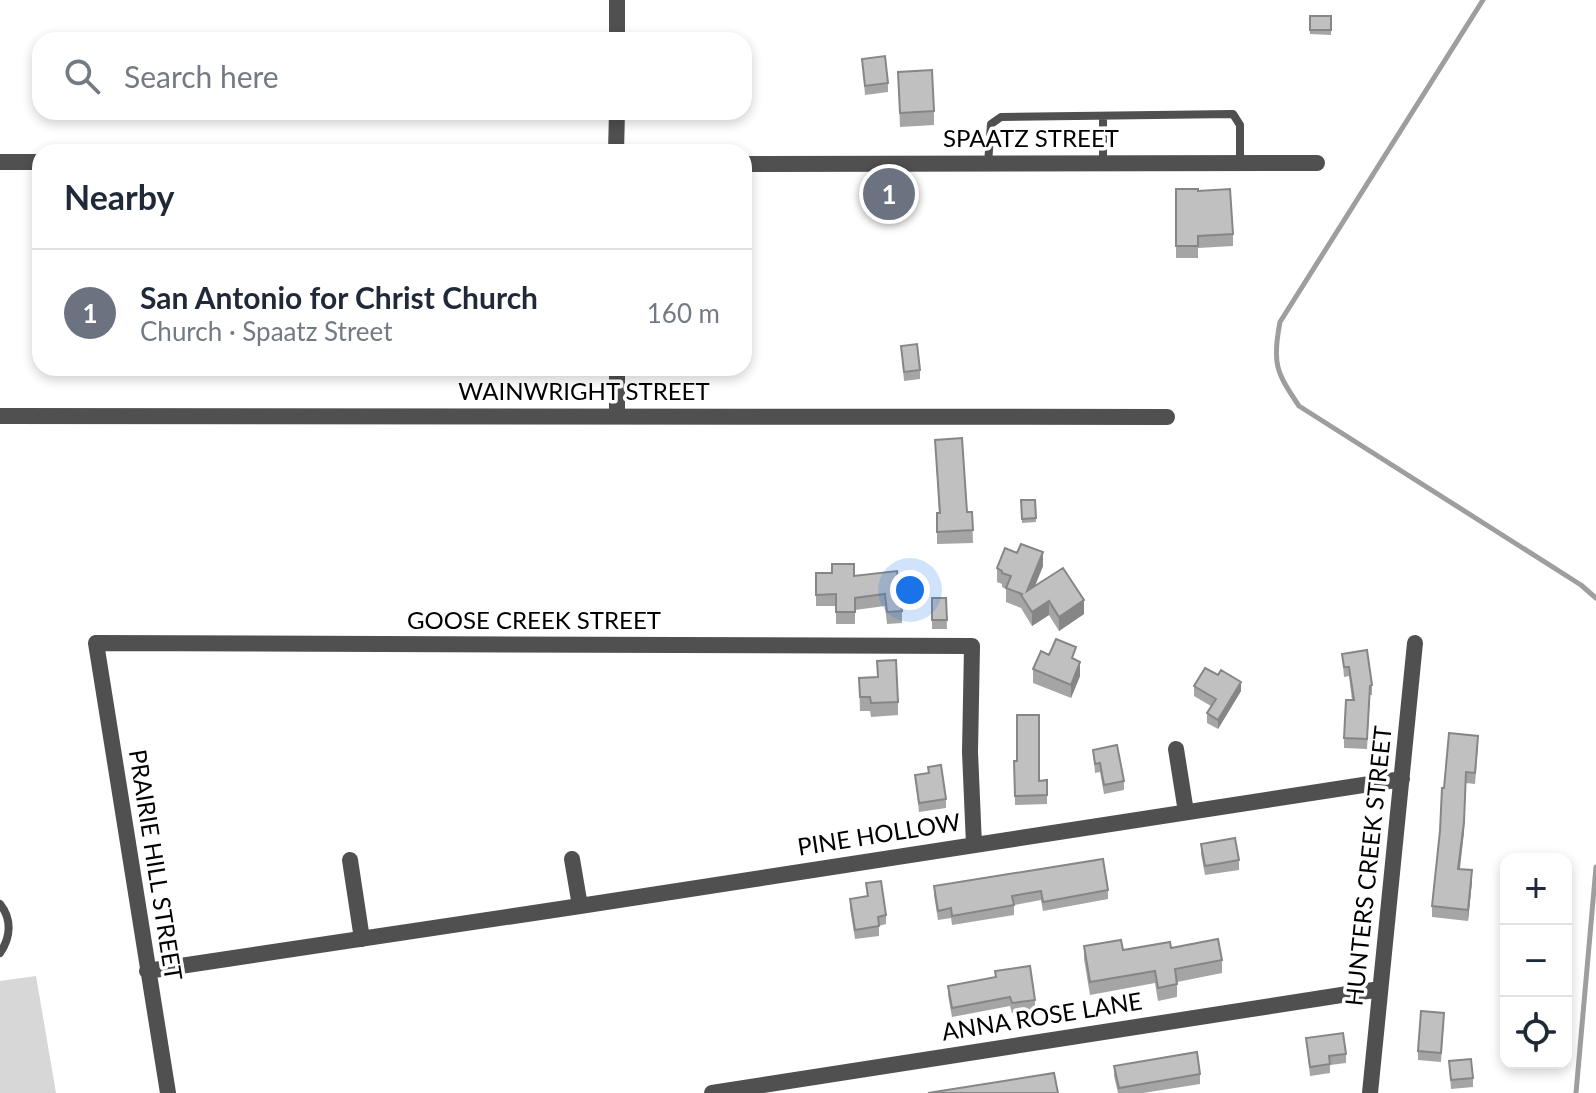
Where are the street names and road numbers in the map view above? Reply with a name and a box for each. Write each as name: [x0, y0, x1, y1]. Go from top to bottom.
street label: SPAATZ STREET: [943, 123, 1119, 152]
street label: WAINWRIGHT STREET: [458, 376, 710, 405]
street label: GOOSE CREEK STREET: [407, 605, 661, 634]
street label: HUNTERS CREEK STREET: [1338, 724, 1397, 1007]
street label: PRAIRIE HILL STREET: [124, 747, 189, 982]
street label: PINE HOLLOW: [795, 806, 962, 861]
street label: ANNA ROSE LANE: [940, 985, 1144, 1046]

